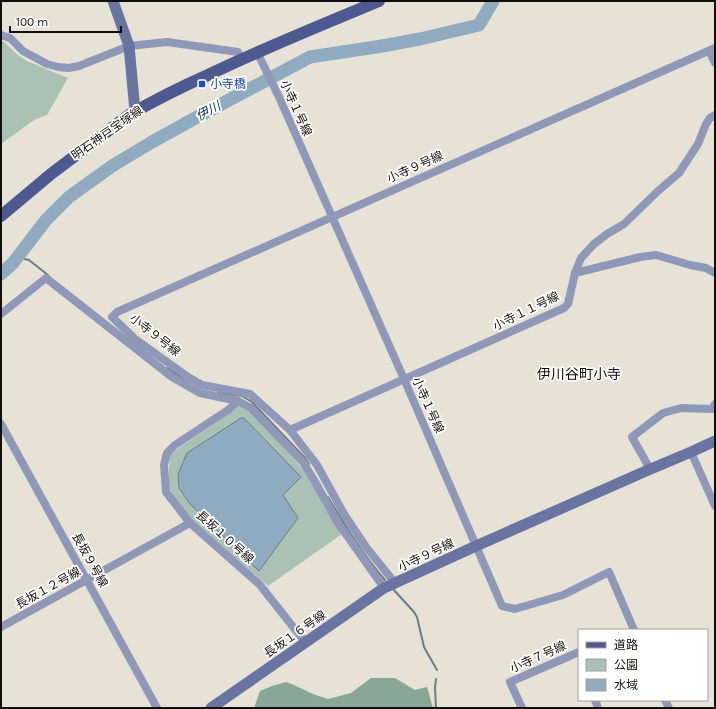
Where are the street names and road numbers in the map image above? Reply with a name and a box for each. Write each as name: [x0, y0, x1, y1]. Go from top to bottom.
street label: 小寺１号線: [277, 78, 315, 138]
street label: 明石神戸宝塚線: [69, 103, 145, 163]
street label: 小寺９号線: [385, 148, 445, 186]
street label: 小寺１１号線: [491, 289, 561, 333]
street label: 小寺９号線: [127, 311, 183, 359]
street label: 小寺１号線: [409, 375, 447, 435]
street label: 長坂１０号線: [194, 508, 256, 566]
street label: 長坂９号線: [69, 530, 111, 590]
street label: 小寺９号線: [396, 536, 456, 574]
street label: 長坂１２号線: [13, 564, 83, 612]
street label: 長坂１６号線: [261, 608, 329, 660]
street label: 小寺７号線: [508, 638, 568, 676]

